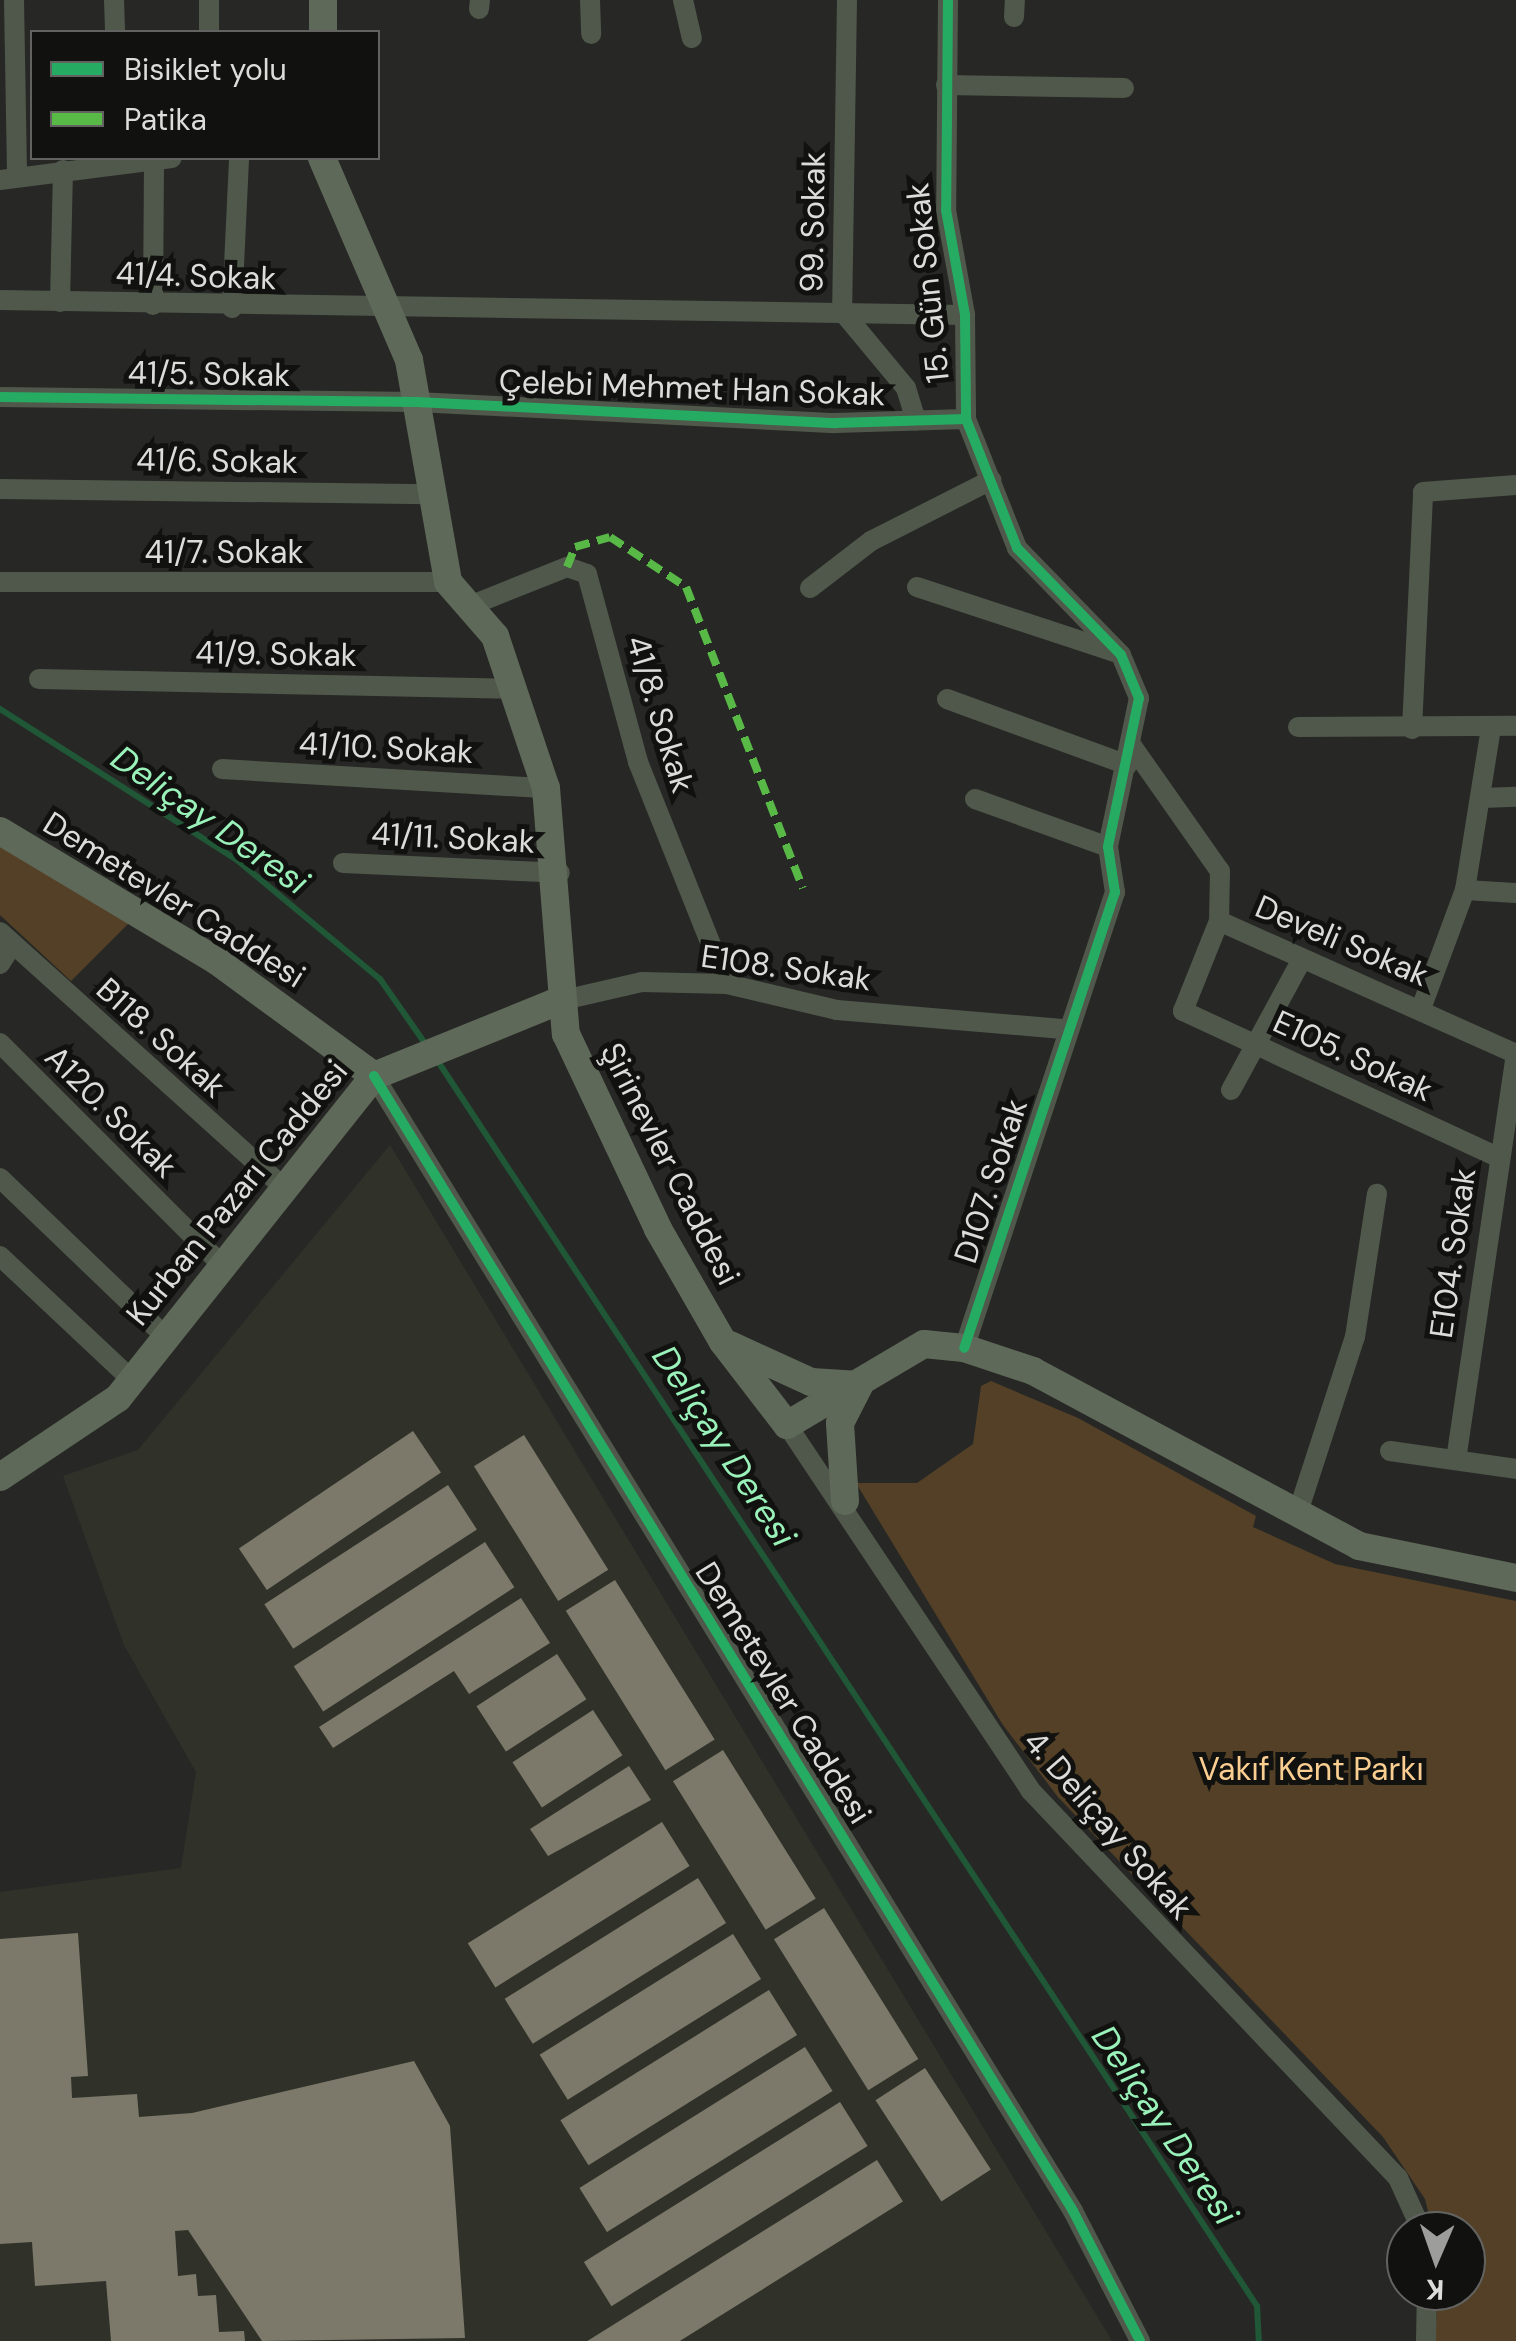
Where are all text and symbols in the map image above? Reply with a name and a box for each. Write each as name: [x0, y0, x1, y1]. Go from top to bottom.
legend: [30, 30, 380, 160]
text: Bisiklet yolu: [124, 50, 287, 89]
text: Patika: [124, 100, 207, 139]
street label: 99. Sokak: [793, 151, 833, 293]
street label: 15. Gün Sokak: [898, 181, 958, 385]
street label: 41/4. Sokak: [115, 254, 277, 298]
street label: 41/5. Sokak: [127, 353, 291, 395]
street label: Çelebi Mehmet Han Sokak: [498, 362, 886, 414]
street label: 41/6. Sokak: [136, 440, 298, 482]
street label: 41/7. Sokak: [144, 533, 304, 571]
street label: 41/8. Sokak: [618, 631, 702, 797]
street label: 41/9. Sokak: [195, 633, 357, 675]
street label: 41/10. Sokak: [298, 724, 474, 772]
water label: Deliçay Deresi: [103, 736, 317, 904]
street label: Demetevler Caddesi: [36, 804, 312, 996]
street label: 41/11. Sokak: [370, 815, 536, 861]
street label: Develi Sokak: [1250, 887, 1434, 995]
street label: E108. Sokak: [698, 937, 874, 999]
street label: B118. Sokak: [88, 970, 234, 1106]
street label: E105. Sokak: [1267, 1002, 1439, 1110]
street label: Şirinevler Caddesi: [592, 1037, 748, 1291]
street label: A120. Sokak: [37, 1038, 185, 1186]
street label: Kurban Pazarı Caddesi: [118, 1053, 356, 1333]
street label: D107. Sokak: [946, 1094, 1036, 1268]
street label: E104. Sokak: [1422, 1166, 1484, 1340]
water label: Deliçay Deresi: [643, 1338, 805, 1554]
street label: Demetevler Caddesi: [687, 1555, 879, 1831]
street label: 4. Deliçay Sokak: [1015, 1723, 1201, 1927]
park label: Vakıf Kent Parkı: [1198, 1750, 1424, 1788]
water label: Deliçay Deresi: [1083, 2017, 1247, 2233]
north arrow: [1386, 2211, 1486, 2311]
text: K: [1425, 2271, 1445, 2308]

